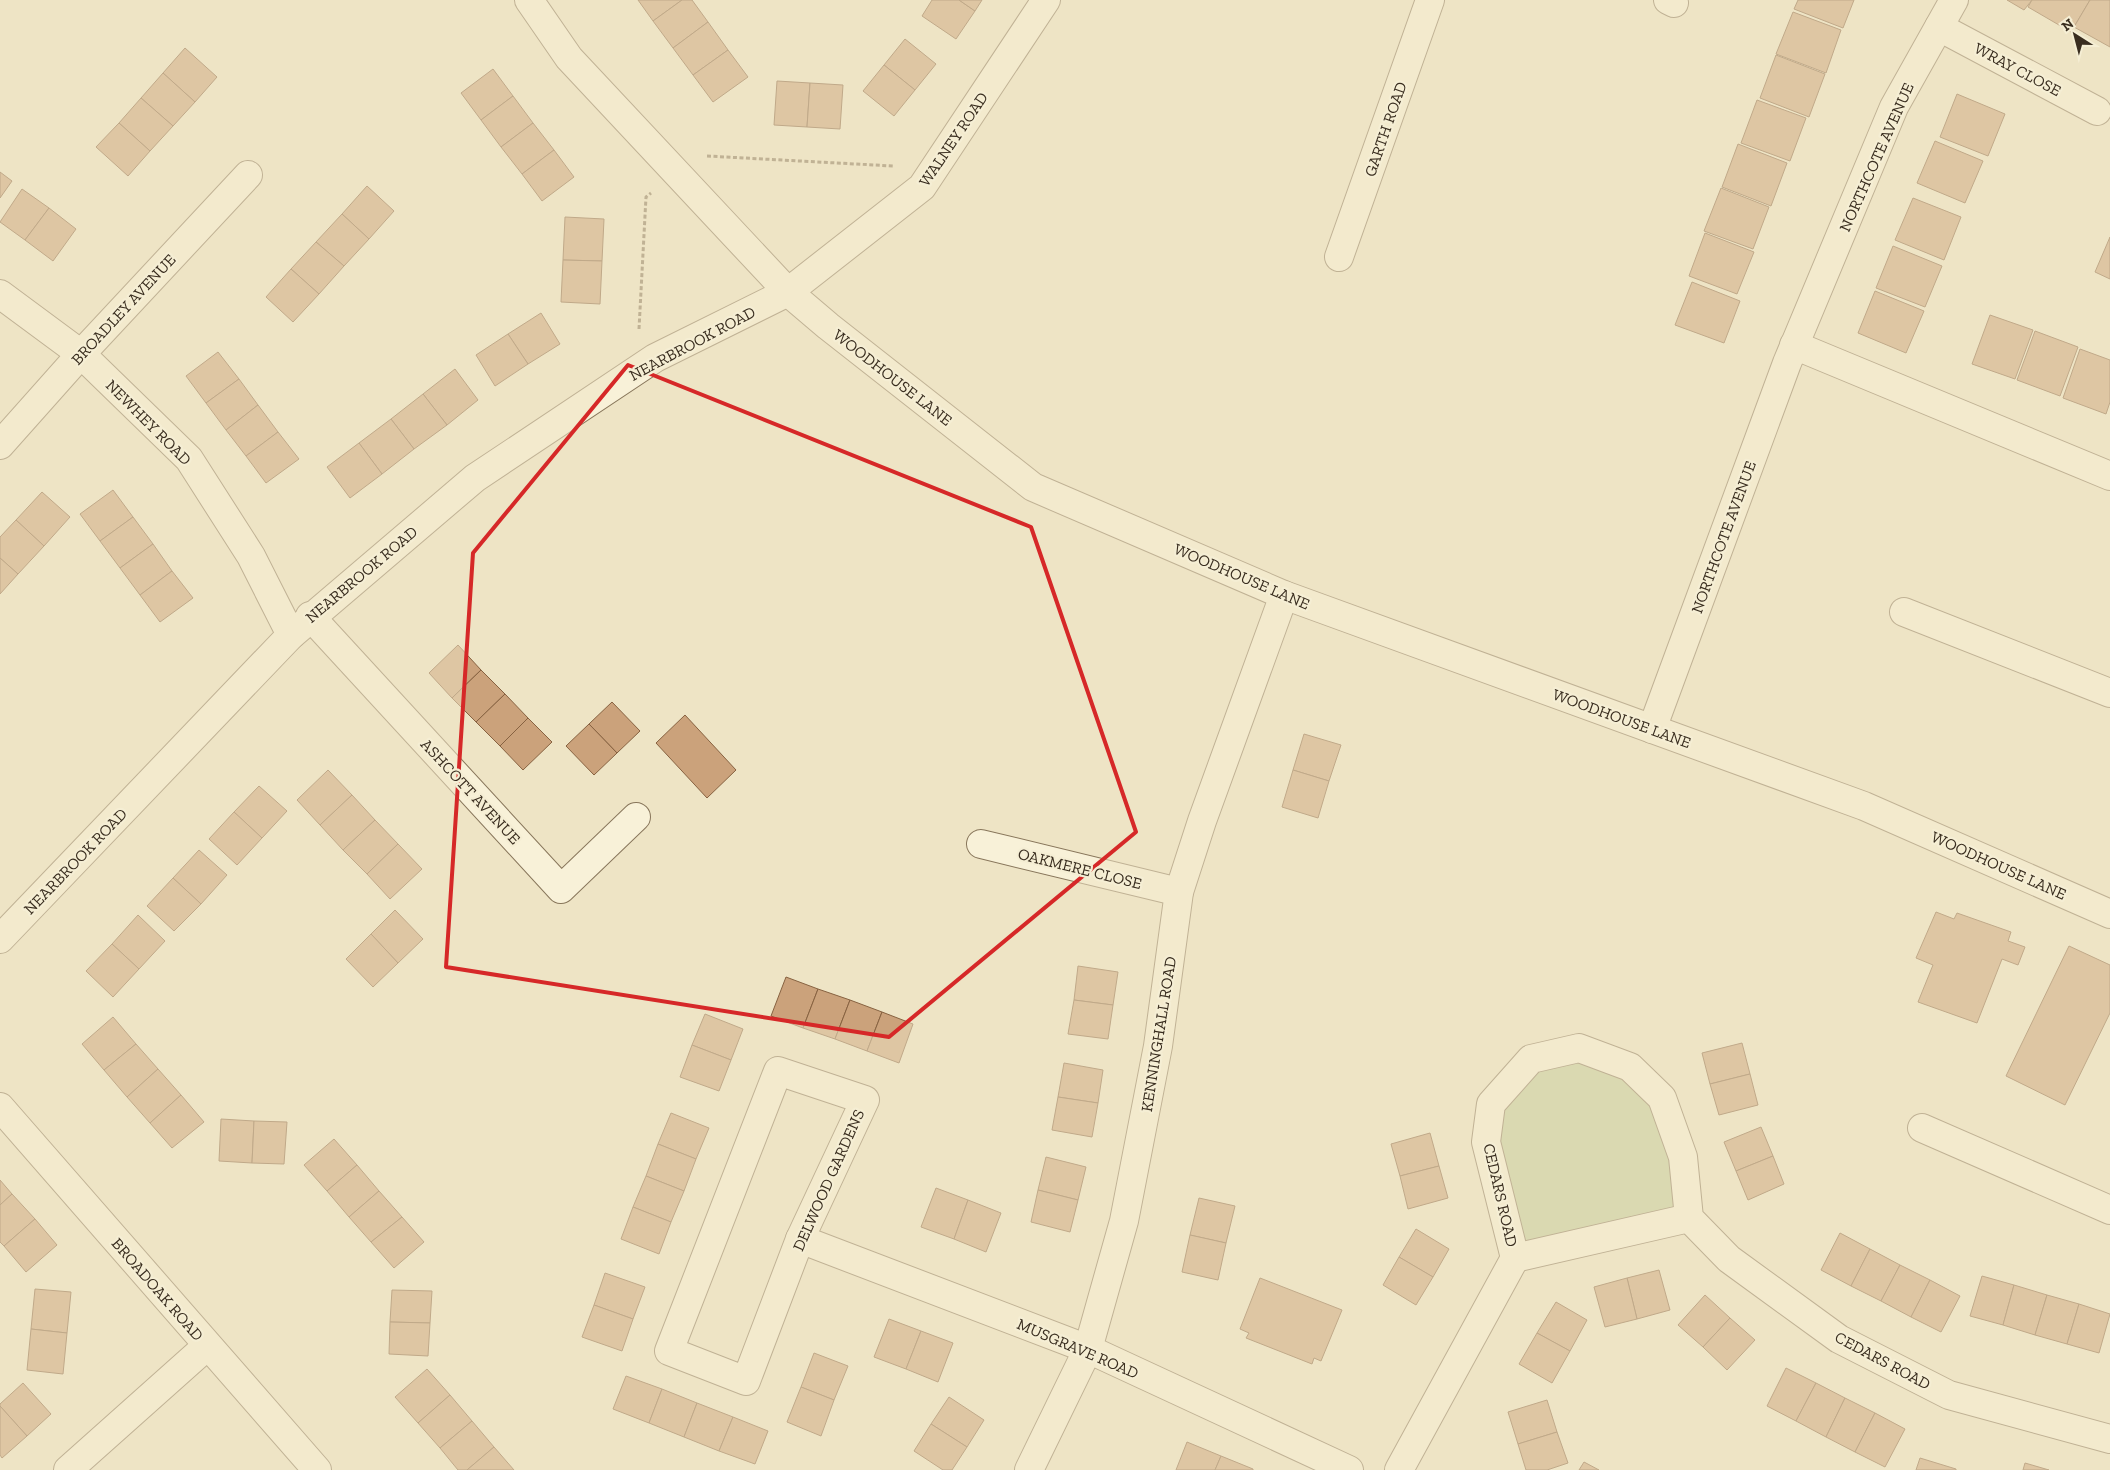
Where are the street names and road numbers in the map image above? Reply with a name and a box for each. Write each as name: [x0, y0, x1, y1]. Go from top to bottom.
street label: WRAY CLOSE: [1971, 39, 2064, 100]
street label: GARTH ROAD: [1360, 79, 1411, 179]
street label: NORTHCOTE AVENUE: [1835, 80, 1918, 235]
street label: WALNEY ROAD: [915, 88, 992, 190]
street label: BROADLEY AVENUE: [67, 250, 180, 369]
street label: NEARBROOK ROAD: [626, 302, 759, 385]
street label: WOODHOUSE LANE: [829, 325, 956, 430]
street label: NEWHEY ROAD: [102, 376, 195, 469]
street label: NORTHCOTE AVENUE: [1687, 458, 1760, 616]
street label: NEARBROOK ROAD: [301, 522, 421, 627]
street label: WOODHOUSE LANE: [1171, 539, 1313, 614]
street label: WOODHOUSE LANE: [1550, 685, 1693, 752]
street label: ASHCOTT AVENUE: [417, 735, 524, 848]
street label: NEARBROOK ROAD: [20, 804, 131, 918]
street label: WOODHOUSE LANE: [1928, 827, 2069, 904]
street label: OAKMERE CLOSE: [1016, 844, 1144, 893]
street label: KENNINGHALL ROAD: [1137, 955, 1180, 1113]
street label: DELWOOD GARDENS: [789, 1106, 868, 1254]
street label: CEDARS ROAD: [1479, 1142, 1522, 1249]
street label: BROADOAK ROAD: [108, 1234, 207, 1345]
street label: MUSGRAVE ROAD: [1014, 1314, 1142, 1383]
street label: CEDARS ROAD: [1832, 1327, 1934, 1394]

